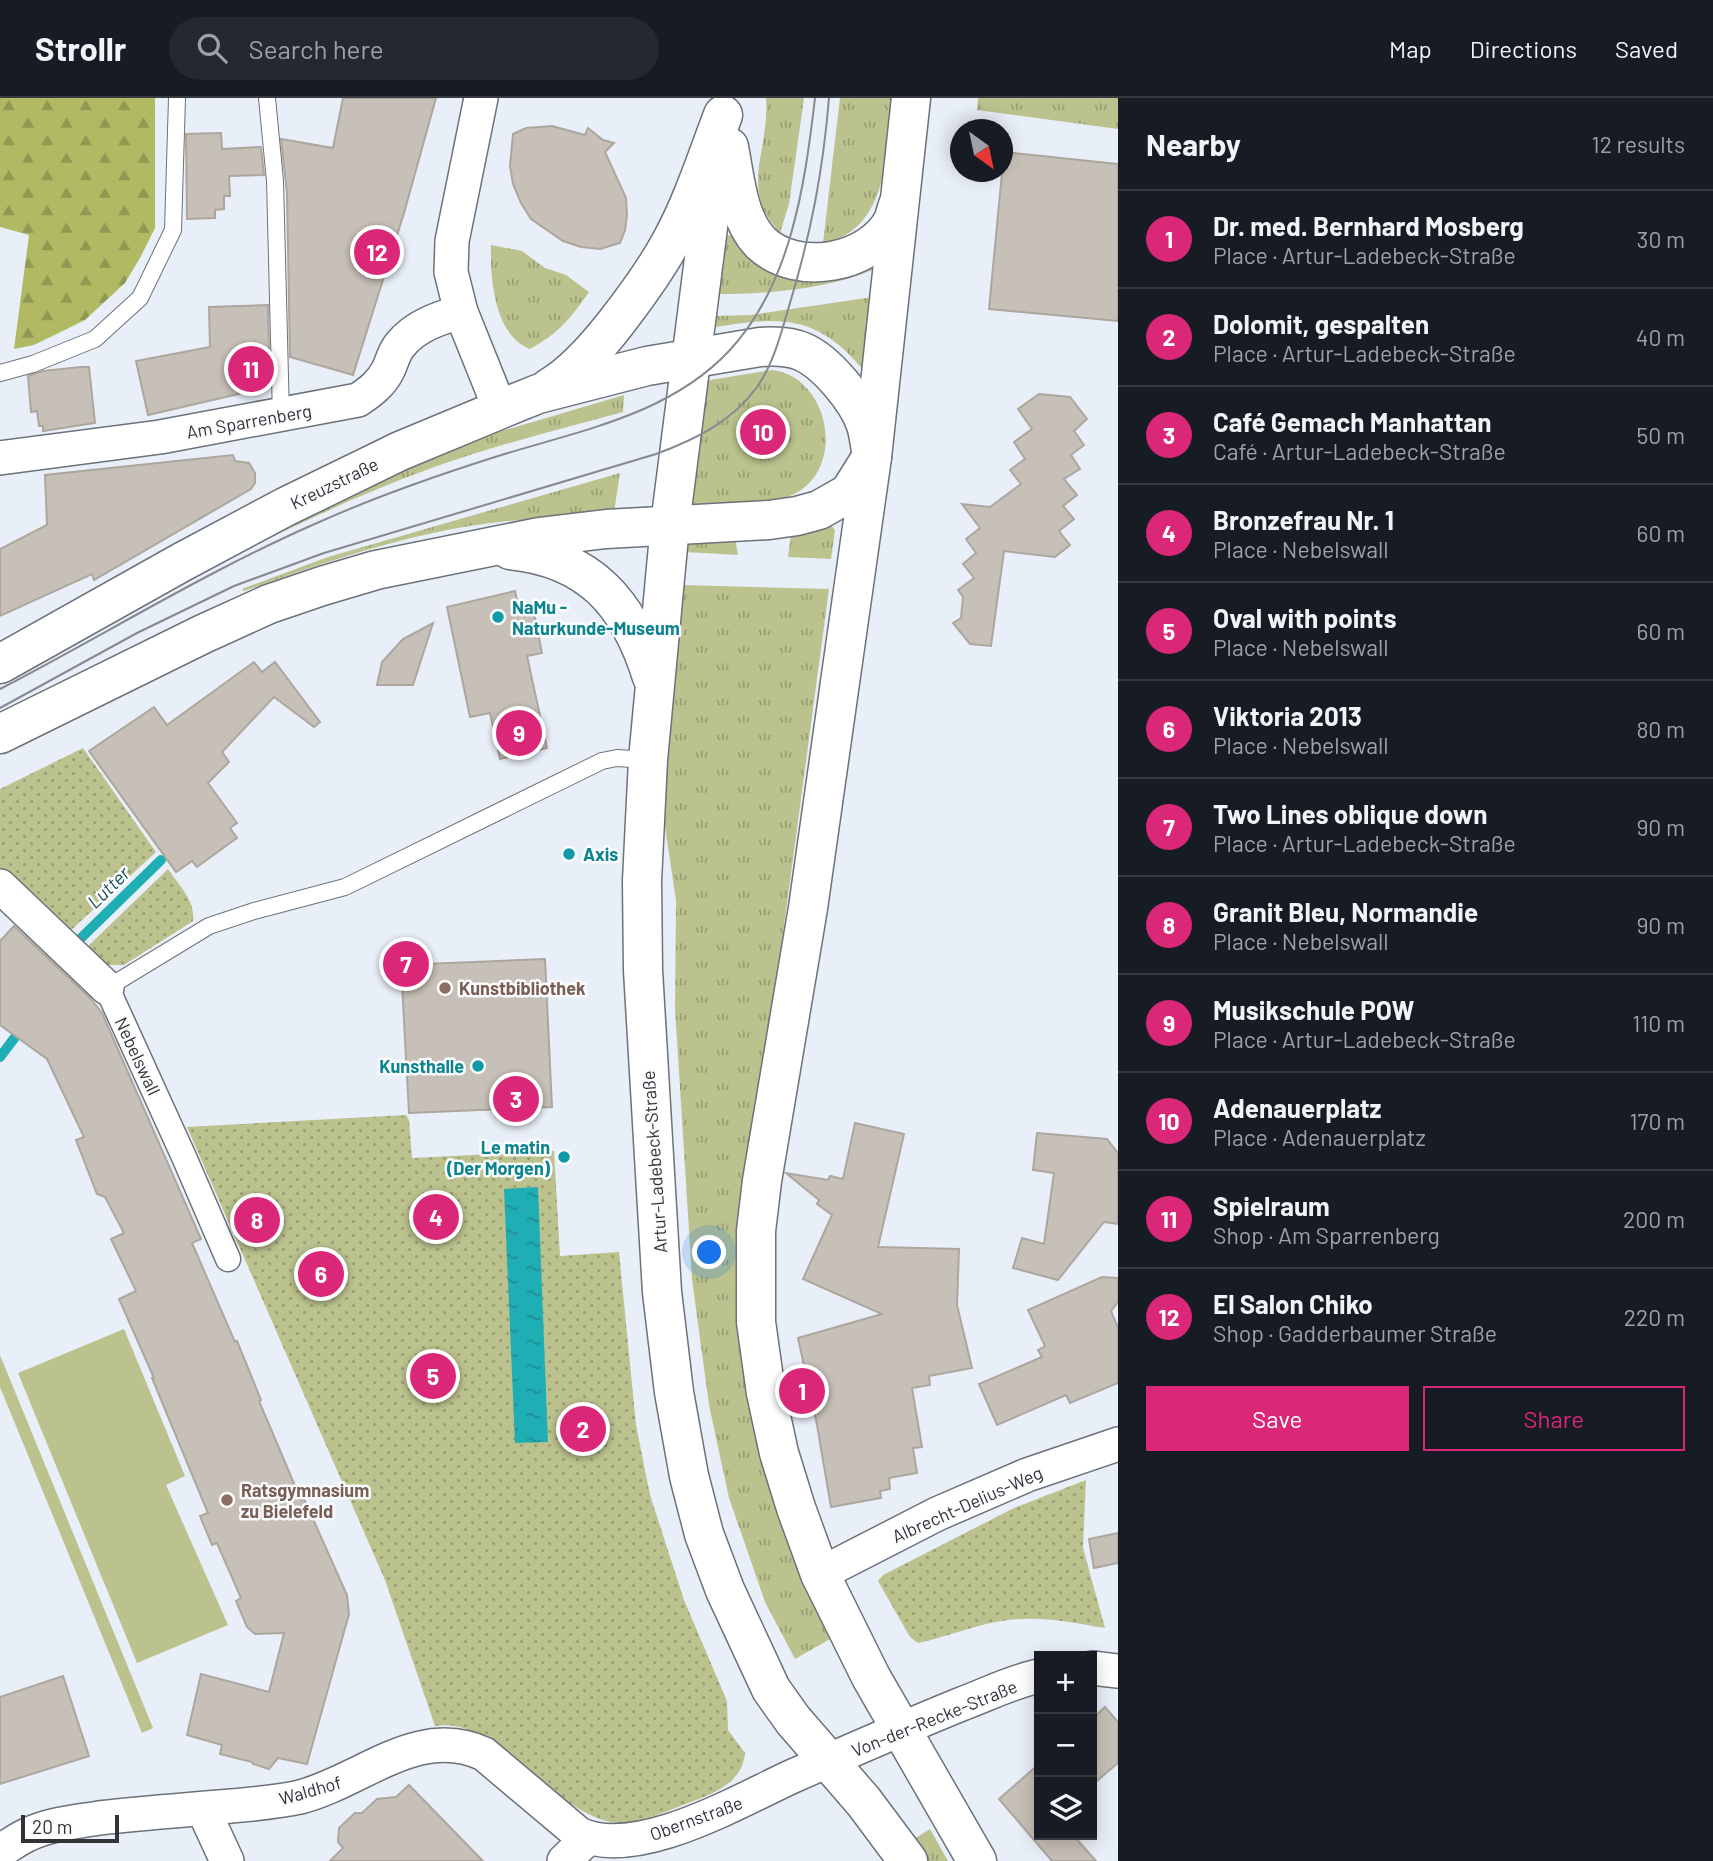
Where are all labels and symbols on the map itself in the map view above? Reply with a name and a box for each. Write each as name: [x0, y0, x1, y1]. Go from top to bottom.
north arrow: [950, 119, 1013, 182]
pin: 12: [354, 226, 400, 278]
pin: 11: [228, 343, 274, 395]
street label: Am Sparrenberg: [185, 399, 313, 443]
pin: 10: [740, 406, 786, 458]
street label: Kreuzstraße: [286, 452, 382, 514]
place label: NaMu - Naturkunde-Museum: [512, 596, 680, 639]
marker: NaMu - Naturkunde-Museum: [490, 609, 506, 625]
pin: 9: [496, 707, 542, 759]
place label: Axis: [583, 843, 618, 865]
marker: Axis: [561, 846, 577, 862]
water label: Lutter: [82, 860, 135, 913]
pin: 7: [383, 938, 429, 990]
place label: Kunstbibliothek: [459, 977, 586, 999]
marker: Kunstbibliothek: [437, 980, 453, 996]
street label: Nebelswall: [110, 1013, 166, 1099]
place label: Kunsthalle: [379, 1055, 464, 1077]
marker: Kunsthalle: [470, 1058, 486, 1074]
street label: Artur-Ladebeck-Straße: [637, 1070, 671, 1254]
pin: 3: [493, 1073, 539, 1125]
place label: Le matin (Der Morgen): [446, 1136, 551, 1179]
marker: Le matin (Der Morgen): [556, 1149, 572, 1165]
pin: 4: [413, 1191, 459, 1243]
pin: 8: [234, 1194, 280, 1246]
your location: [692, 1235, 726, 1269]
pin: 6: [298, 1248, 344, 1300]
pin: 5: [410, 1350, 456, 1402]
pin: 1: [779, 1365, 825, 1417]
pin: 2: [560, 1403, 606, 1455]
street label: Albrecht-Delius-Weg: [888, 1461, 1046, 1547]
place label: Ratsgymnasium zu Bielefeld: [241, 1479, 369, 1522]
marker: Ratsgymnasium zu Bielefeld: [219, 1492, 235, 1508]
street label: Von-der-Recke-Straße: [848, 1675, 1020, 1761]
street label: Waldhof: [276, 1771, 344, 1809]
street label: Obernstraße: [647, 1791, 745, 1845]
scale bar: [21, 1812, 119, 1844]

